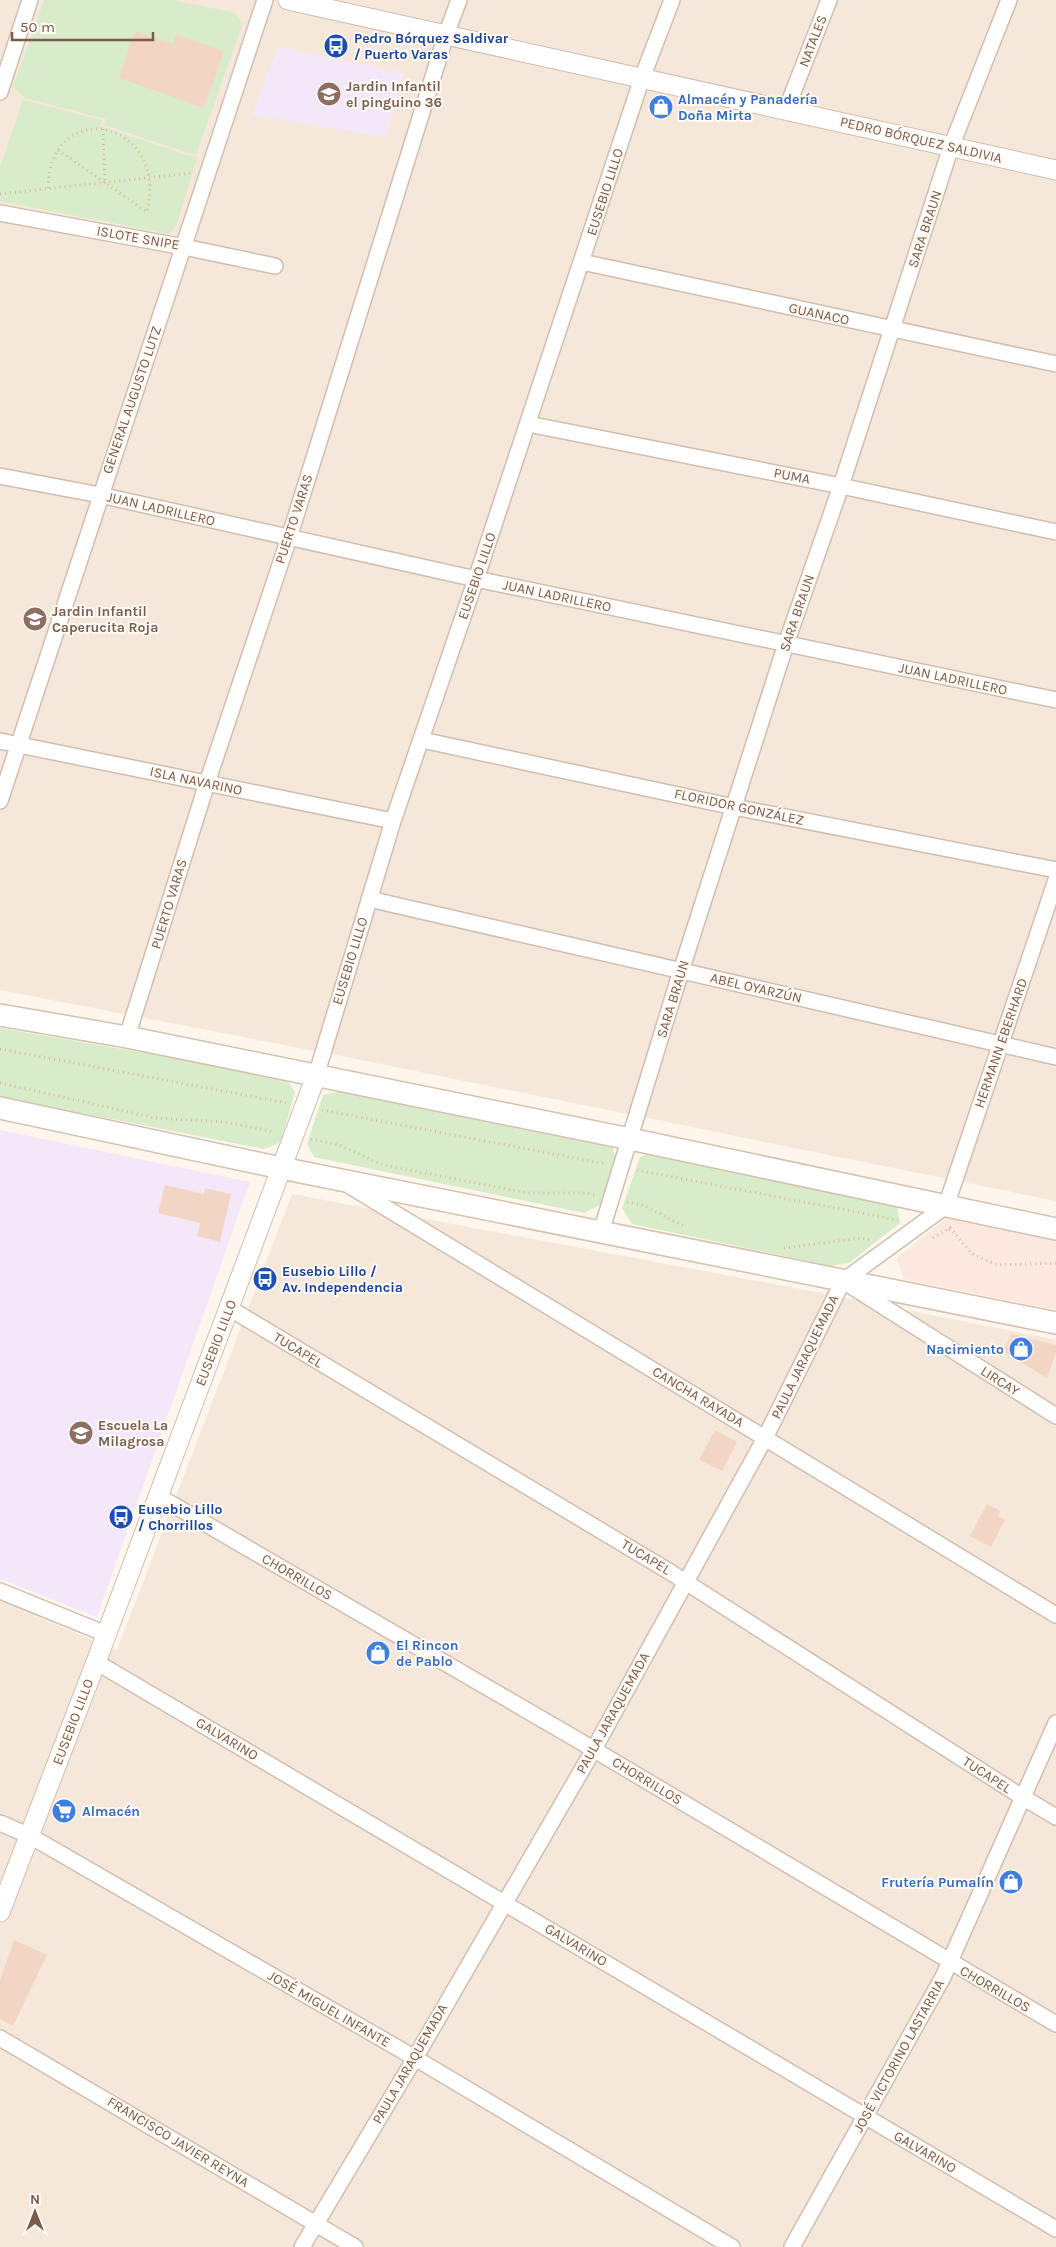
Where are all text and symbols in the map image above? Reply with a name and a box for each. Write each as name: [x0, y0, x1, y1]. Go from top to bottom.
scale bar: [12, 10, 154, 42]
street label: NATALES: [795, 13, 831, 69]
text: 50 m: [20, 18, 55, 36]
place label: Pedro Bórquez Saldivar / Puerto Varas: [354, 30, 509, 63]
bus stop icon: Pedro Bórquez Saldivar / Puerto Varas: [323, 33, 349, 59]
place label: Jardin Infantil el pinguino 36: [346, 78, 442, 111]
school or university icon: Jardin Infantil el pinguino 36: [316, 81, 342, 107]
place label: Almacén y Panadería Doña Mirta: [678, 91, 818, 124]
shop icon: Almacén y Panadería Doña Mirta: [648, 94, 674, 120]
street label: PEDRO BÓRQUEZ SALDIVIA: [838, 113, 1004, 167]
street label: EUSEBIO LILLO: [583, 146, 627, 238]
street label: SARA BRAUN: [904, 188, 946, 270]
street label: ISLOTE SNIPE: [95, 222, 181, 254]
street label: GUANACO: [787, 299, 851, 329]
street label: GENERAL AUGUSTO LUTZ: [99, 324, 165, 476]
street label: PUMA: [772, 464, 812, 488]
street label: PUERTO VARAS: [272, 472, 316, 566]
street label: JUAN LADRILLERO: [105, 488, 217, 530]
street label: EUSEBIO LILLO: [454, 530, 500, 622]
street label: SARA BRAUN: [776, 572, 818, 654]
street label: JUAN LADRILLERO: [501, 576, 613, 616]
place label: Jardin Infantil Caperucita Roja: [52, 603, 158, 636]
school or university icon: Jardin Infantil Caperucita Roja: [22, 606, 48, 632]
street label: JUAN LADRILLERO: [897, 659, 1009, 699]
street label: ISLA NAVARINO: [148, 763, 244, 799]
street label: FLORIDOR GONZÁLEZ: [673, 784, 806, 829]
street label: PUERTO VARAS: [147, 857, 191, 951]
street label: EUSEBIO LILLO: [329, 915, 371, 1007]
street label: SARA BRAUN: [653, 958, 693, 1040]
street label: ABEL OYARZÚN: [708, 968, 804, 1007]
street label: HERMANN EBERHARD: [971, 976, 1031, 1110]
place label: Eusebio Lillo / Av. Independencia: [282, 1263, 403, 1296]
bus stop icon: Eusebio Lillo / Av. Independencia: [252, 1266, 278, 1292]
street label: PAULA JARAQUEMADA: [768, 1292, 842, 1422]
street label: EUSEBIO LILLO: [192, 1298, 240, 1388]
street label: TUCAPEL: [270, 1329, 326, 1372]
shop icon: Nacimiento: [1008, 1336, 1034, 1362]
place label: Nacimiento: [926, 1341, 1004, 1358]
street label: LIRCAY: [977, 1362, 1023, 1400]
street label: CANCHA RAYADA: [649, 1363, 747, 1431]
place label: Escuela La Milagrosa: [98, 1417, 168, 1450]
school or university icon: Escuela La Milagrosa: [68, 1420, 94, 1446]
place label: Eusebio Lillo / Chorrillos: [138, 1501, 222, 1534]
bus stop icon: Eusebio Lillo / Chorrillos: [108, 1504, 134, 1530]
street label: TUCAPEL: [618, 1536, 674, 1579]
street label: CHORRILLOS: [259, 1550, 335, 1604]
place label: El Rincon de Pablo: [396, 1637, 458, 1670]
shop icon: El Rincon de Pablo: [365, 1640, 391, 1666]
street label: PAULA JARAQUEMADA: [573, 1649, 653, 1777]
street label: EUSEBIO LILLO: [49, 1677, 97, 1767]
street label: GALVARINO: [193, 1714, 261, 1764]
street label: CHORRILLOS: [609, 1753, 685, 1809]
street label: TUCAPEL: [959, 1753, 1015, 1797]
supermarket icon: Almacén: [51, 1798, 77, 1824]
place label: Almacén: [82, 1803, 140, 1820]
shop icon: Frutería Pumalín: [998, 1869, 1024, 1895]
place label: Frutería Pumalín: [881, 1874, 994, 1891]
street label: GALVARINO: [542, 1920, 610, 1970]
street label: CHORRILLOS: [957, 1962, 1033, 2016]
street label: JOSÉ MIGUEL INFANTE: [265, 1966, 394, 2051]
street label: JOSÉ VICTORINO LASTARRIA: [849, 1976, 948, 2135]
street label: PAULA JARAQUEMADA: [369, 2001, 451, 2127]
street label: FRANCISCO JAVIER REYNA: [104, 2093, 252, 2191]
street label: GALVARINO: [891, 2127, 959, 2177]
north arrow: [10, 2187, 60, 2237]
text: N: [30, 2191, 40, 2208]

